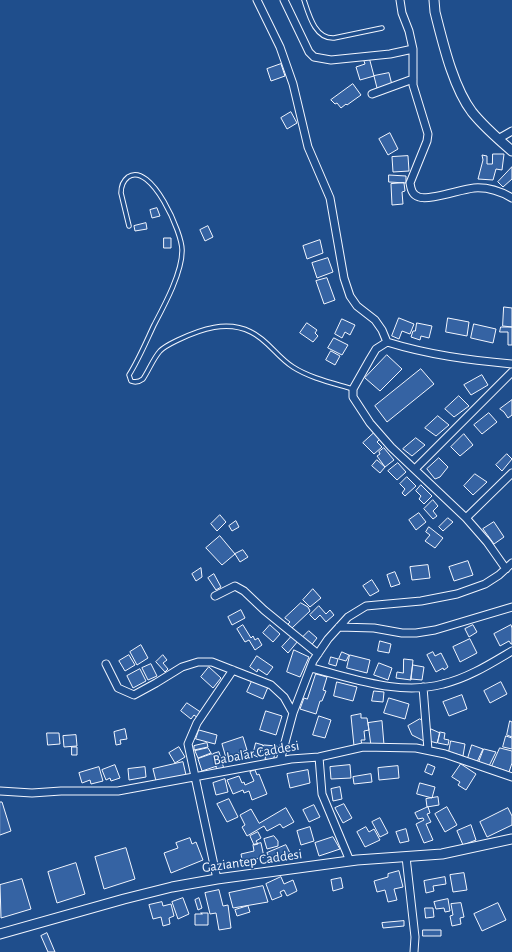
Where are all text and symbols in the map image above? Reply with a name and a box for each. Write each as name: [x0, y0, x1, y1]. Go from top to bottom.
street label: Babalar Caddesi: [211, 737, 301, 769]
street label: Gaziantep Caddesi: [201, 846, 303, 876]

